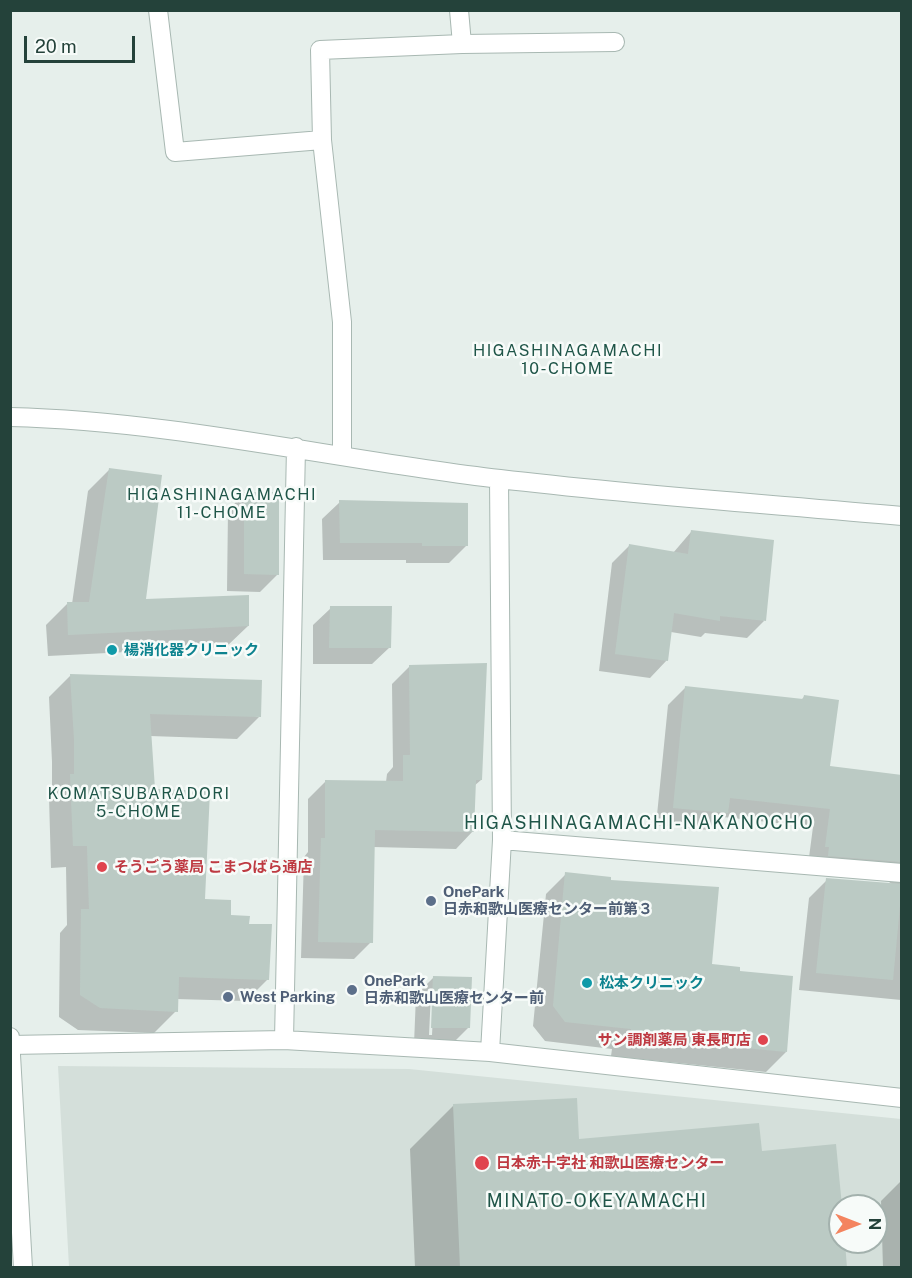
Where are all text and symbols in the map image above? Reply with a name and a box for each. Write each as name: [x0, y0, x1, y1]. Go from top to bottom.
scale bar: [27, 24, 138, 62]
text: 20 m: [35, 36, 77, 57]
district label: HIGASHINAGAMACHI 10-CHOME: [473, 341, 663, 379]
district label: HIGASHINAGAMACHI 11-CHOME: [127, 485, 317, 523]
place label: 楊消化器クリニック: [124, 641, 259, 659]
marker: 楊消化器クリニック: [105, 643, 119, 657]
district label: KOMATSUBARADORI 5-CHOME: [47, 784, 231, 822]
district label: HIGASHINAGAMACHI-NAKANOCHO: [464, 812, 814, 834]
place label: そうごう薬局 こまつばら通店: [114, 858, 312, 876]
marker: そうごう薬局 こまつばら通店: [95, 860, 109, 874]
place label: OnePark 日赤和歌山医療センター前第３: [443, 883, 653, 918]
marker: OnePark 日赤和歌山医療センター前第３: [424, 894, 438, 908]
place label: OnePark 日赤和歌山医療センター前: [364, 972, 544, 1007]
place label: 松本クリニック: [599, 974, 704, 992]
marker: 松本クリニック: [580, 976, 594, 990]
marker: OnePark 日赤和歌山医療センター前: [345, 983, 359, 997]
place label: West Parking: [240, 988, 335, 1006]
marker: West Parking: [221, 990, 235, 1004]
place label: サン調剤薬局 東長町店: [598, 1031, 751, 1049]
marker: サン調剤薬局 東長町店: [756, 1033, 770, 1047]
marker: 日本赤十字社 和歌山医療センター: [473, 1154, 491, 1172]
place label: 日本赤十字社 和歌山医療センター: [496, 1154, 724, 1172]
district label: MINATO-OKEYAMACHI: [487, 1190, 707, 1212]
north arrow: [828, 1194, 888, 1254]
text: N: [865, 1218, 884, 1230]

